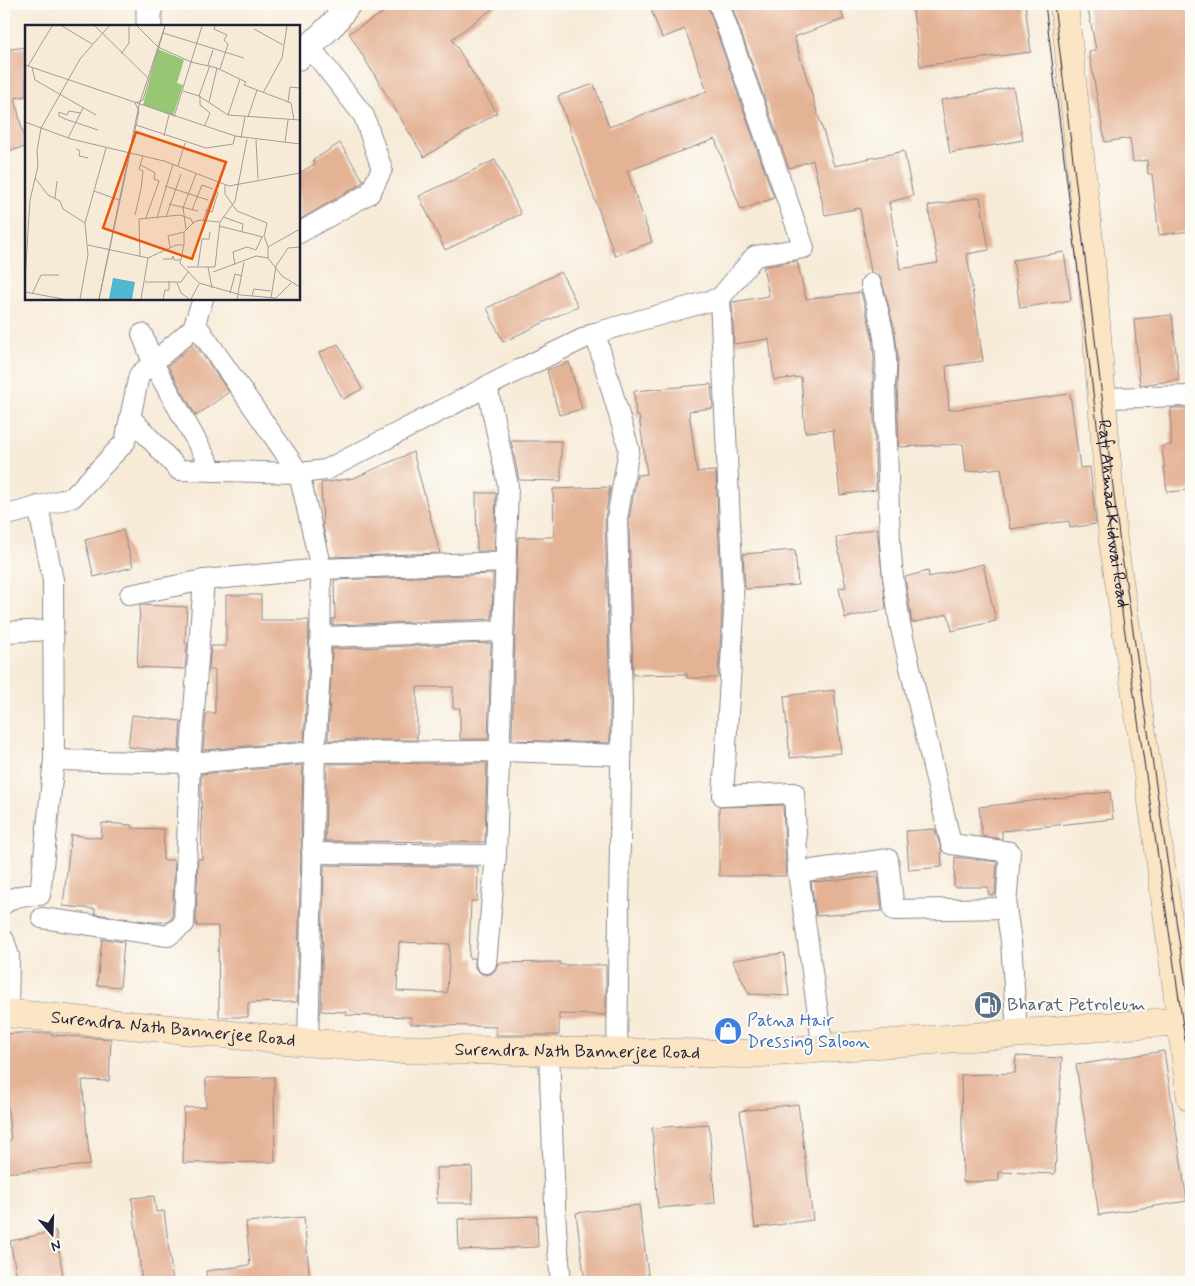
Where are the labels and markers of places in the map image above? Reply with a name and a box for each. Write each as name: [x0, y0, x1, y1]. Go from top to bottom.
fuel station icon: Bharat Petroleum: [973, 990, 1003, 1020]
place label: Bharat Petroleum: [1007, 993, 1146, 1017]
place label: Patna Hair Dressing Saloon: [747, 1009, 870, 1055]
shop icon: Patna Hair Dressing Saloon: [713, 1016, 743, 1046]

